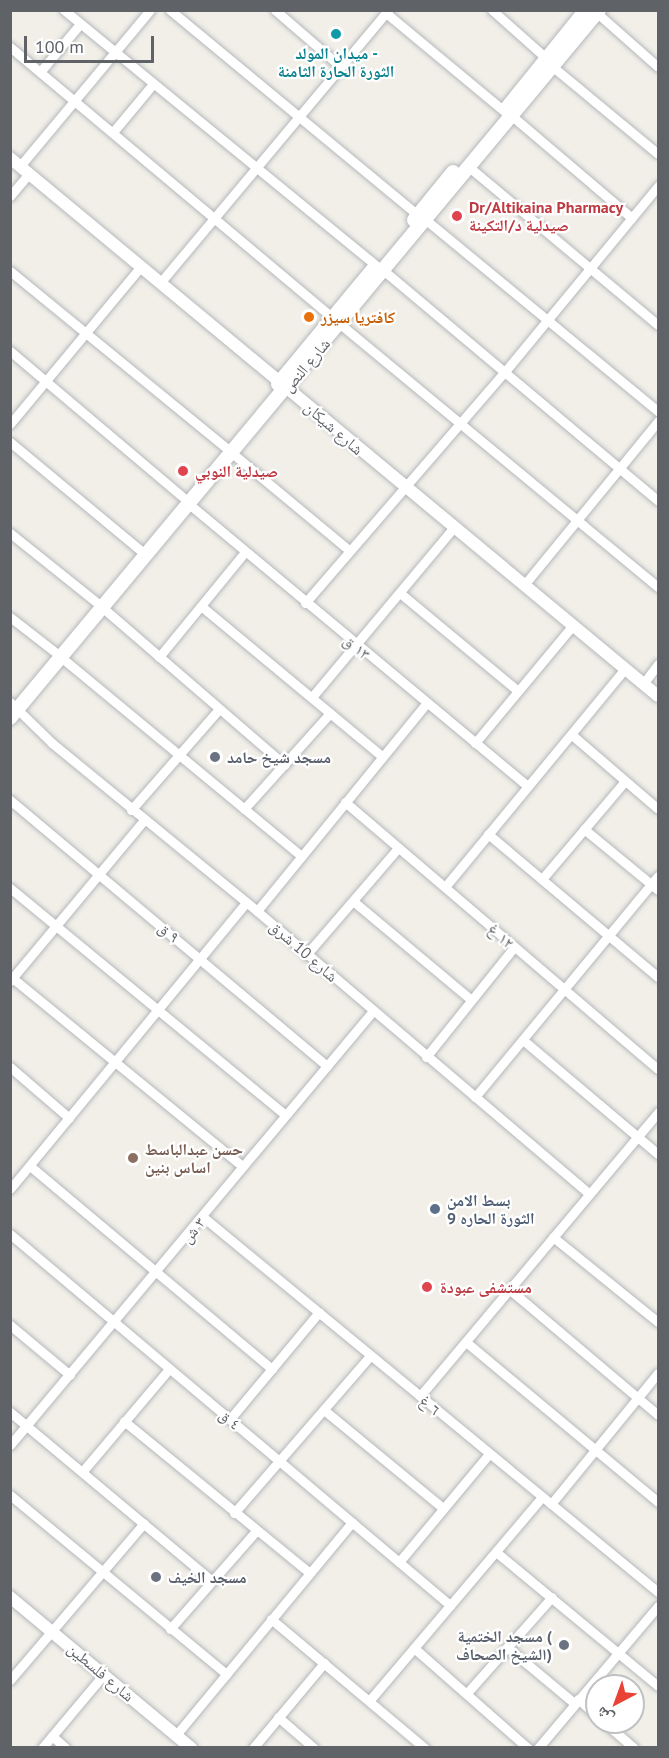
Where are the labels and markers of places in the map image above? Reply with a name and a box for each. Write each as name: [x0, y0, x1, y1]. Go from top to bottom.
marker: ميدان المولد - الثورة الحارة الثامنة: [329, 27, 343, 41]
place label: ميدان المولد - الثورة الحارة الثامنة: [278, 43, 394, 81]
place label: Dr/Altikaina Pharmacy صيدلية د/التكينة: [469, 197, 623, 235]
marker: Dr/Altikaina Pharmacy صيدلية د/التكينة: [450, 209, 464, 223]
place label: كافتريا سيزر: [321, 307, 395, 327]
marker: كافتريا سيزر: [302, 310, 316, 324]
place label: صيدلية النوبي: [195, 461, 278, 481]
marker: صيدلية النوبي: [176, 464, 190, 478]
place label: مسجد شيخ حامد: [227, 747, 331, 767]
marker: مسجد شيخ حامد: [208, 750, 222, 764]
place label: حسن عبدالباسط اساس بنين: [145, 1139, 243, 1177]
marker: حسن عبدالباسط اساس بنين: [126, 1151, 140, 1165]
place label: بسط الامن الثورة الحاره 9: [447, 1190, 535, 1228]
marker: بسط الامن الثورة الحاره 9: [428, 1202, 442, 1216]
place label: مستشفى عبودة: [440, 1277, 532, 1297]
marker: مستشفى عبودة: [418, 1278, 436, 1296]
place label: مسجد الخيف: [168, 1567, 247, 1587]
marker: مسجد الخيف: [149, 1570, 163, 1584]
place label: مسجد الختمية ( الشيخ الصحاف): [456, 1626, 552, 1664]
marker: مسجد الختمية ( الشيخ الصحاف): [557, 1638, 571, 1652]

